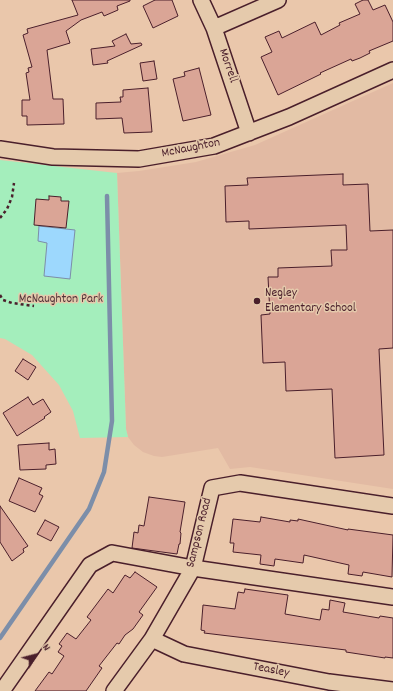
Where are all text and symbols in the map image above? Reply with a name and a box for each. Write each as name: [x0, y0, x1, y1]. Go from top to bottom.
street label: Morrell: [214, 47, 240, 85]
street label: McNaughton: [160, 136, 222, 162]
place label: Negley Elementary School: [265, 286, 356, 317]
park label: McNaughton Park: [19, 292, 103, 308]
marker: Negley Elementary School: [252, 296, 262, 306]
street label: Sampson Road: [184, 497, 216, 569]
north arrow: [16, 635, 56, 675]
text: N: [38, 641, 54, 655]
street label: Teasley: [252, 660, 290, 682]

